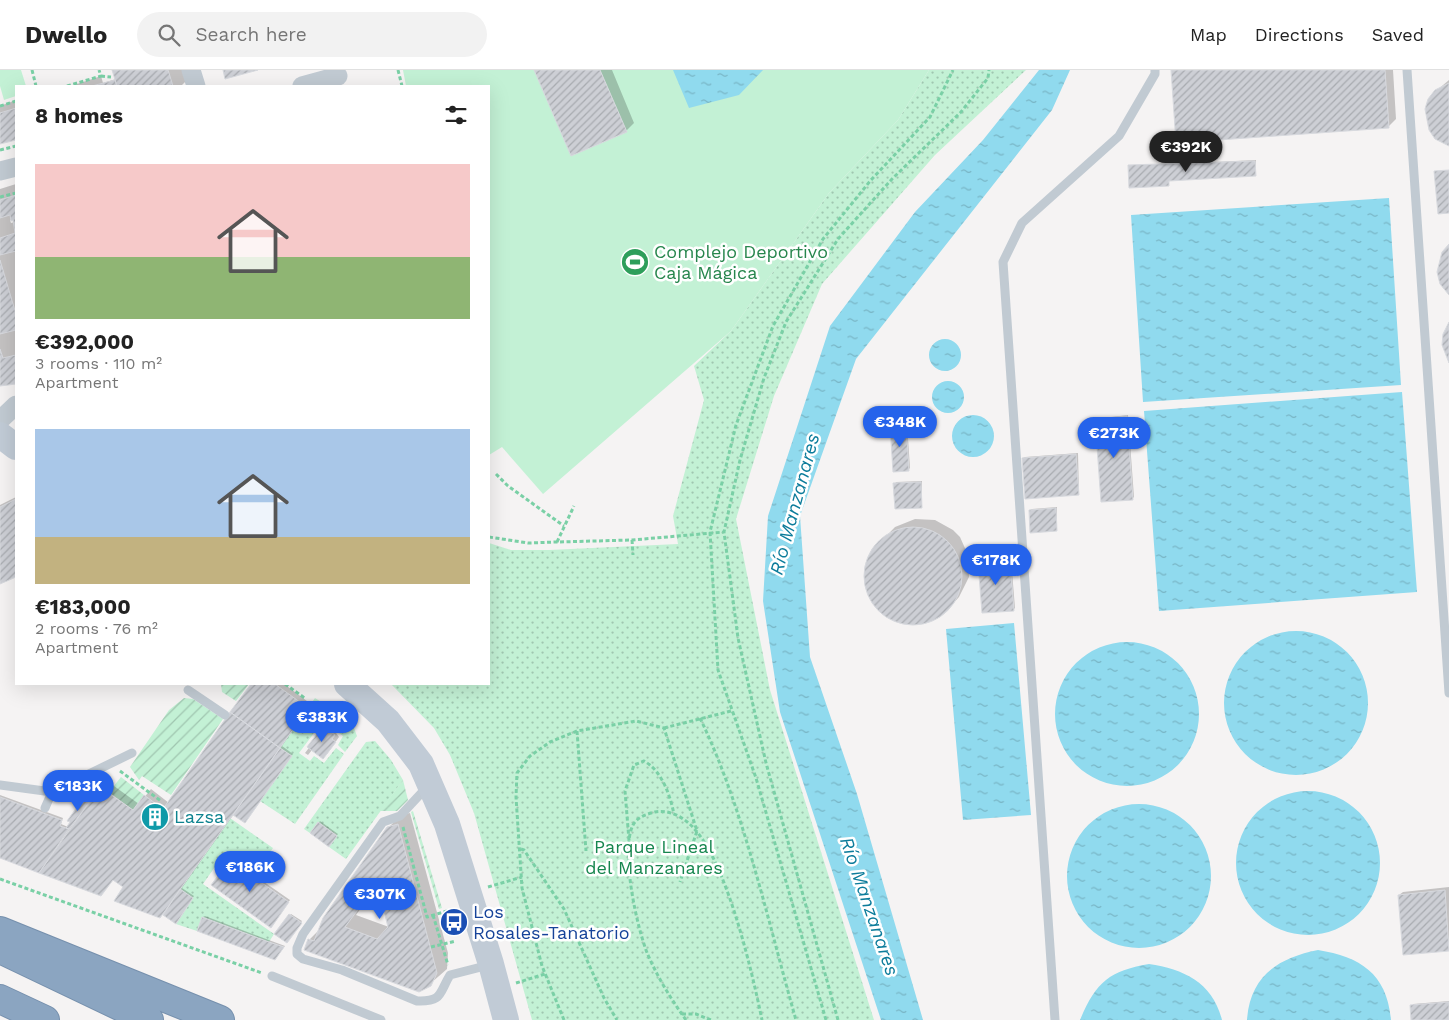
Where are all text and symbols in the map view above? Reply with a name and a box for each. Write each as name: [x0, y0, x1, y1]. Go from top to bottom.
search box: [137, 12, 487, 57]
text: Dwello: [25, 21, 107, 49]
icon: search: [155, 21, 183, 49]
text: Search here: [195, 23, 307, 46]
text: Map: [1190, 24, 1227, 45]
text: Directions: [1255, 24, 1344, 45]
text: Saved: [1372, 24, 1424, 45]
icon: filters: [442, 101, 470, 129]
text: 8 homes: [35, 103, 123, 128]
pin: €392K: [1151, 131, 1221, 173]
text: €392K: [1160, 137, 1212, 156]
icon: home: [208, 196, 298, 286]
place label: Complejo Deportivo Caja Mágica: [654, 241, 828, 283]
sports icon: Complejo Deportivo Caja Mágica: [620, 247, 650, 277]
text: €392,000: [35, 329, 134, 354]
text: 3 rooms · 110 m²: [35, 354, 162, 373]
text: Apartment: [35, 373, 118, 392]
pin: €348K: [865, 406, 935, 448]
text: €348K: [874, 412, 926, 431]
pin: €273K: [1079, 416, 1149, 459]
text: €273K: [1089, 423, 1139, 442]
water label: Río Manzanares: [765, 431, 824, 577]
icon: home: [208, 461, 298, 551]
pin: €178K: [961, 544, 1031, 586]
text: €178K: [972, 550, 1020, 569]
text: €183,000: [35, 594, 131, 619]
text: 2 rooms · 76 m²: [35, 619, 158, 638]
text: Apartment: [35, 638, 118, 657]
pin: €383K: [287, 700, 357, 743]
text: €383K: [296, 707, 348, 726]
pin: €183K: [43, 770, 113, 812]
text: €183K: [54, 776, 102, 795]
building icon: Lazsa: [140, 802, 170, 832]
place label: Lazsa: [174, 806, 224, 827]
water label: Río Manzanares: [835, 834, 904, 979]
park label: Parque Lineal del Manzanares: [585, 836, 723, 878]
pin: €186K: [215, 850, 285, 893]
text: €186K: [225, 857, 275, 876]
pin: €307K: [345, 878, 415, 920]
text: €307K: [354, 884, 406, 903]
place label: Los Rosales-Tanatorio: [473, 901, 630, 943]
bus stop icon: Los Rosales-Tanatorio: [439, 907, 469, 937]

